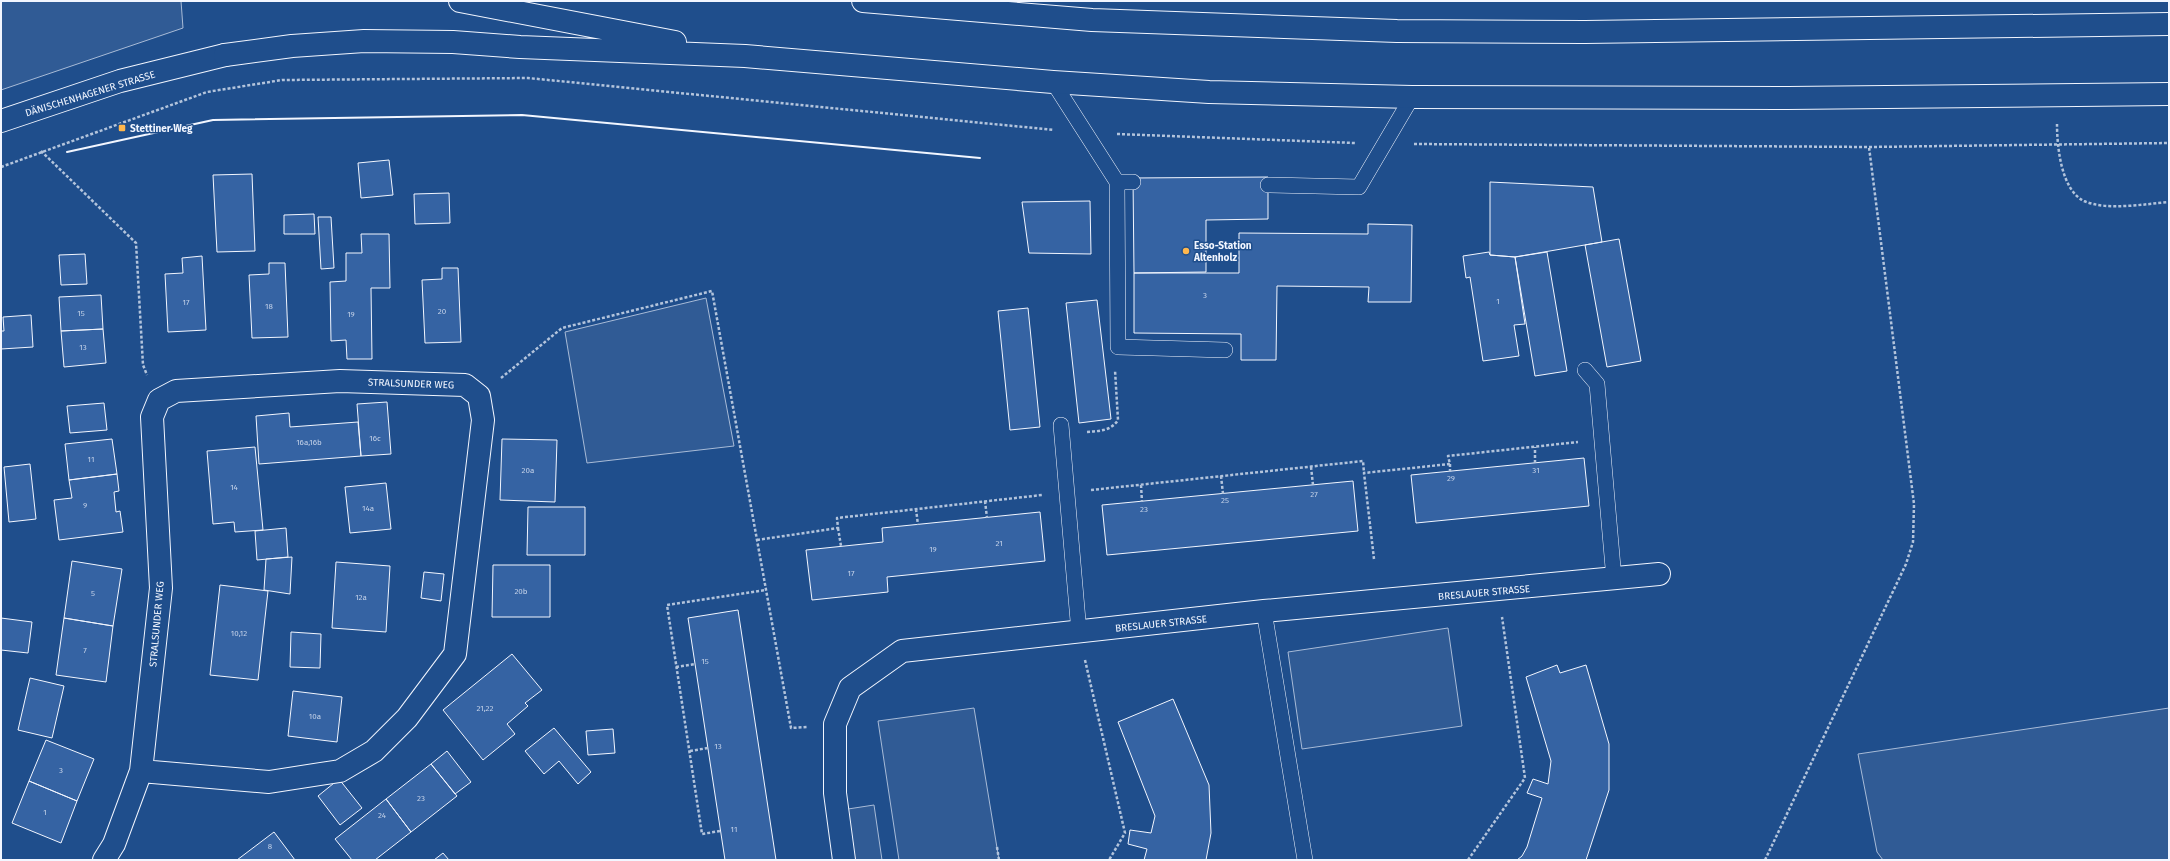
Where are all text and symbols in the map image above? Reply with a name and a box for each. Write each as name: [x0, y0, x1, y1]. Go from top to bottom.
street label: DÄNISCHENHAGENER STRASSE: [23, 67, 157, 119]
marker: Stettiner Weg: [117, 123, 127, 133]
place label: Stettiner Weg: [130, 123, 193, 135]
place label: Esso-Station Altenholz: [1193, 240, 1252, 264]
marker: Esso-Station Altenholz: [1181, 246, 1191, 256]
house number: 3: [1203, 291, 1207, 300]
house number: 1: [1496, 297, 1500, 306]
house number: 17: [182, 298, 190, 307]
house number: 18: [265, 302, 274, 311]
house number: 20: [438, 307, 447, 316]
house number: 15: [77, 309, 85, 318]
house number: 19: [347, 310, 355, 319]
house number: 13: [79, 343, 87, 352]
street label: STRALSUNDER WEG: [368, 376, 454, 391]
house number: 16c: [369, 434, 381, 443]
house number: 16a,16b: [296, 438, 322, 447]
house number: 11: [88, 455, 94, 464]
house number: 20a: [522, 466, 534, 475]
house number: 31: [1532, 466, 1540, 475]
house number: 29: [1447, 474, 1455, 483]
house number: 14: [230, 483, 239, 492]
house number: 27: [1310, 490, 1318, 499]
house number: 25: [1221, 496, 1229, 505]
house number: 9: [83, 501, 87, 510]
house number: 14a: [362, 504, 374, 513]
house number: 23: [1140, 505, 1148, 514]
house number: 21: [995, 539, 1003, 548]
house number: 19: [929, 545, 937, 554]
house number: 17: [847, 569, 855, 578]
street label: STRALSUNDER WEG: [147, 581, 167, 668]
street label: BRESLAUER STRASSE: [1438, 583, 1531, 603]
house number: 20b: [514, 587, 528, 596]
house number: 5: [91, 589, 95, 598]
house number: 12a: [355, 593, 367, 602]
street label: BRESLAUER STRASSE: [1115, 613, 1208, 635]
house number: 10,12: [231, 629, 247, 638]
house number: 7: [83, 646, 87, 655]
house number: 15: [701, 657, 709, 666]
house number: 21,22: [476, 704, 494, 713]
house number: 10a: [309, 712, 321, 721]
house number: 13: [714, 742, 722, 751]
house number: 3: [59, 766, 63, 775]
house number: 23: [417, 794, 425, 803]
house number: 1: [43, 808, 47, 817]
house number: 24: [378, 811, 387, 820]
house number: 11: [731, 825, 737, 834]
house number: 8: [268, 842, 273, 851]

